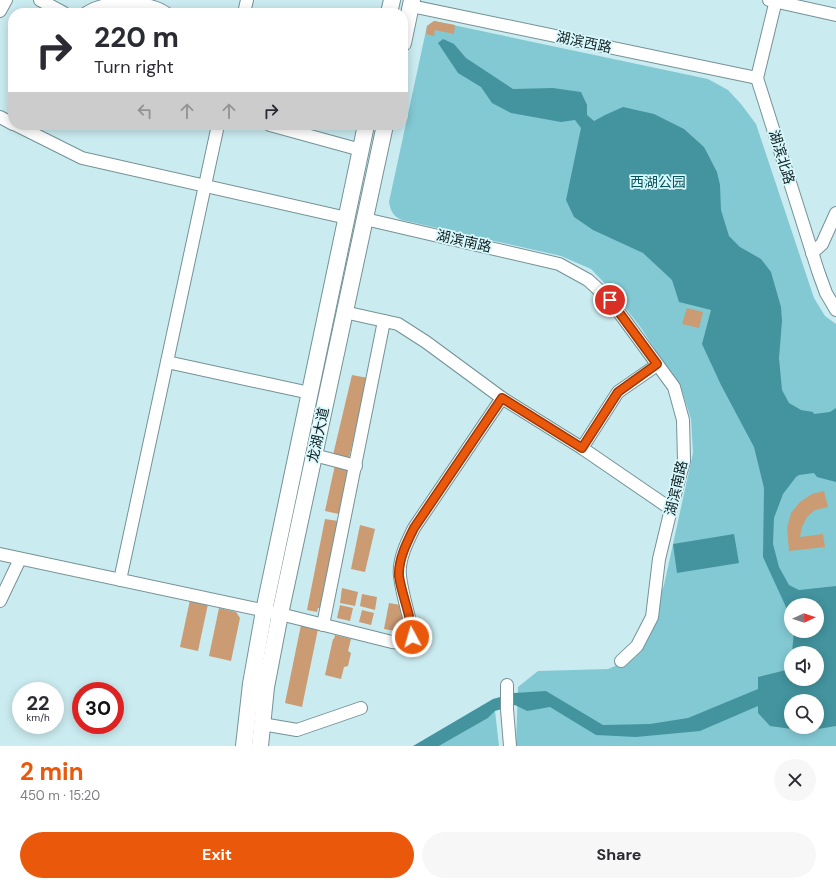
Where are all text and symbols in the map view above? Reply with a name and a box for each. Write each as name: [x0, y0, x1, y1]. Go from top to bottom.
text: 220 m: [94, 19, 179, 56]
icon: right: [28, 24, 80, 76]
street label: 湖滨西路: [555, 27, 613, 57]
text: Turn right: [94, 55, 174, 79]
icon: left: [134, 100, 156, 122]
icon: ahead: [176, 100, 198, 122]
icon: ahead: [218, 100, 240, 122]
icon: right: [260, 100, 282, 122]
street label: 湖滨北路: [765, 128, 799, 186]
park label: 西湖公园: [630, 173, 686, 191]
street label: 湖滨南路: [435, 226, 493, 256]
pin: [593, 283, 627, 317]
icon: arrive: [599, 289, 621, 311]
street label: 龙湖大道: [303, 406, 333, 464]
street label: 湖滨南路: [661, 459, 691, 517]
north arrow: [784, 598, 824, 638]
map controls: [784, 598, 824, 734]
position arrow: [391, 616, 433, 658]
button: sound: [784, 646, 824, 686]
speed limit sign: 30: [72, 682, 124, 734]
text: 22: [26, 690, 50, 716]
button: search: [784, 694, 824, 734]
text: km/h: [26, 711, 50, 724]
text: 2 min: [20, 756, 83, 787]
button: close: [774, 759, 816, 801]
text: 450 m · 15:20: [20, 787, 100, 804]
button: Exit: [20, 832, 414, 878]
button: Share: [422, 832, 816, 878]

